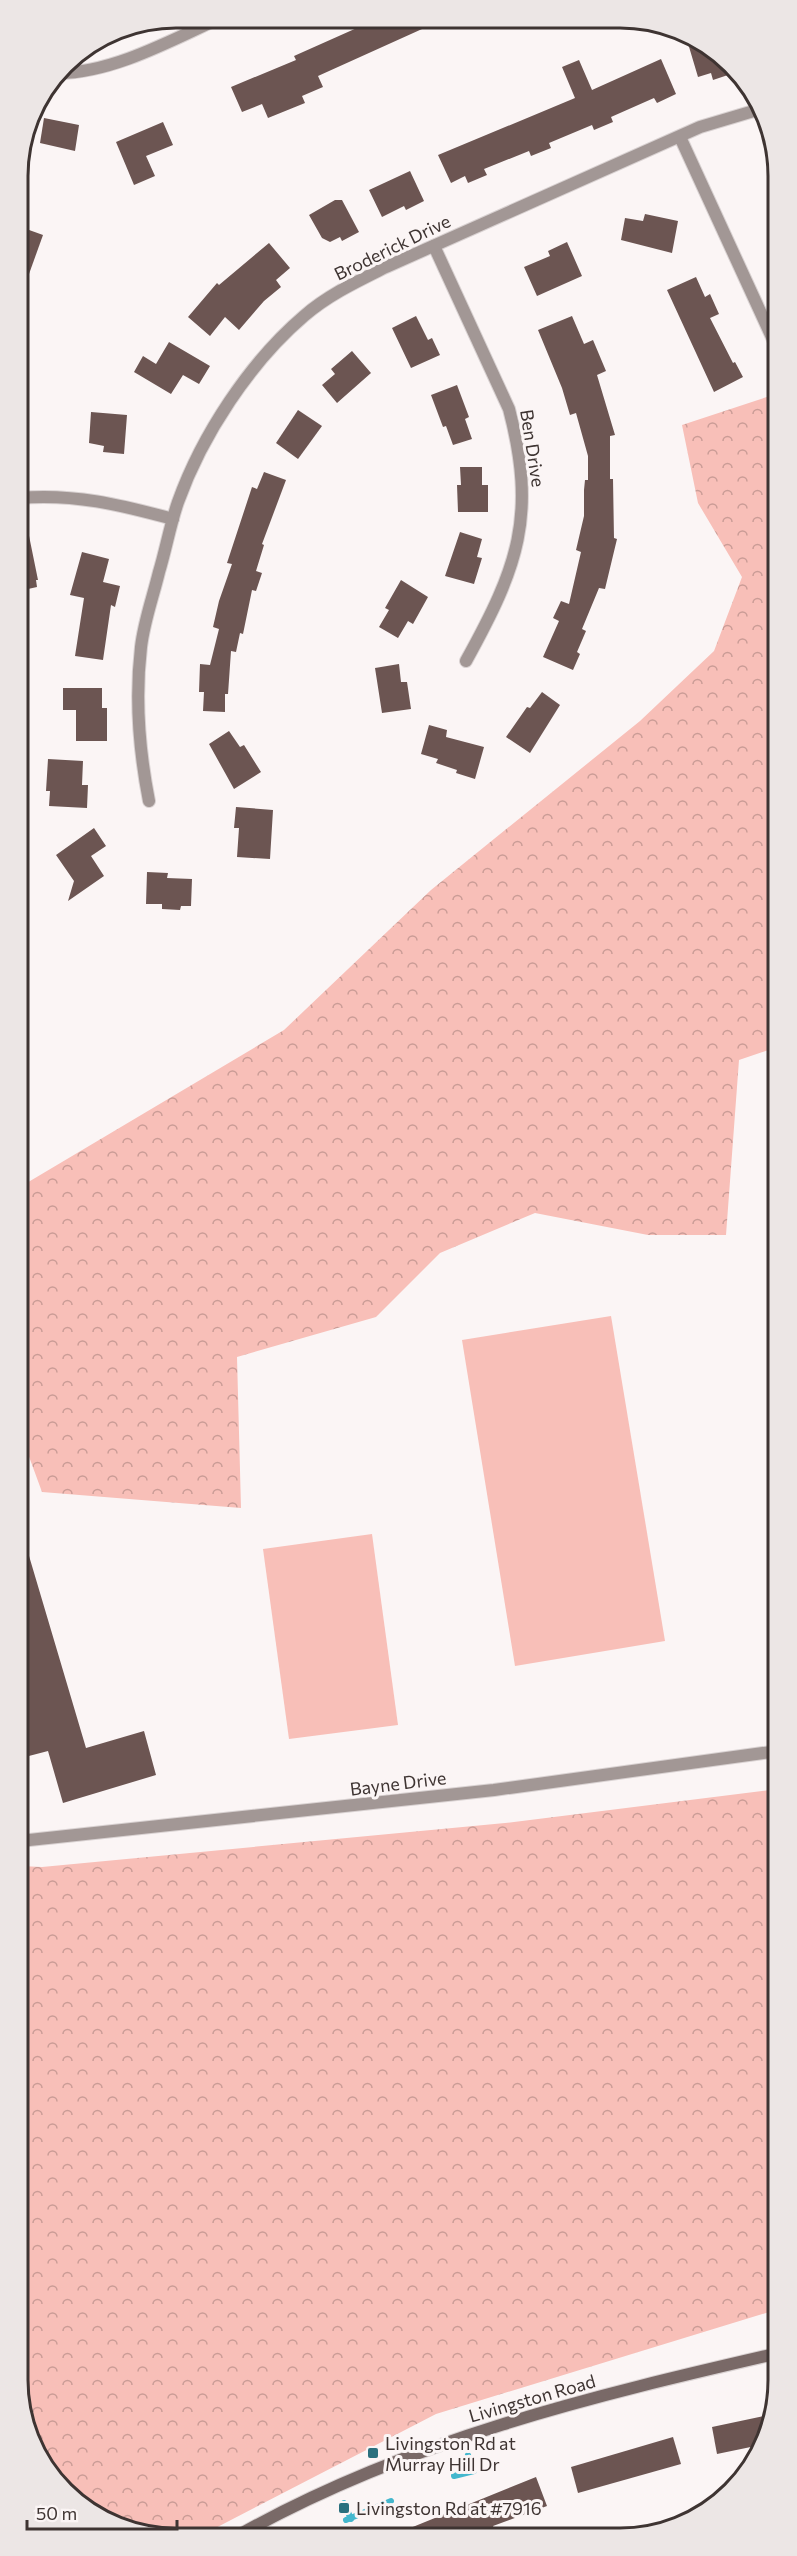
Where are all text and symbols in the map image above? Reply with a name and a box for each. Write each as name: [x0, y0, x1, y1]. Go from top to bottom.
street label: Broderick Drive: [330, 209, 454, 285]
street label: Ben Drive: [516, 408, 550, 488]
street label: Bayne Drive: [349, 1766, 447, 1800]
street label: Livingston Road: [466, 2369, 598, 2427]
place label: Livingston Rd at Murray Hill Dr: [385, 2432, 516, 2475]
marker: Livingston Rd at Murray Hill Dr: [366, 2446, 380, 2460]
scale bar: [27, 2493, 177, 2531]
place label: Livingston Rd at #7916: [356, 2497, 542, 2519]
marker: Livingston Rd at #7916: [337, 2501, 351, 2515]
text: 50 m: [36, 2502, 77, 2524]

